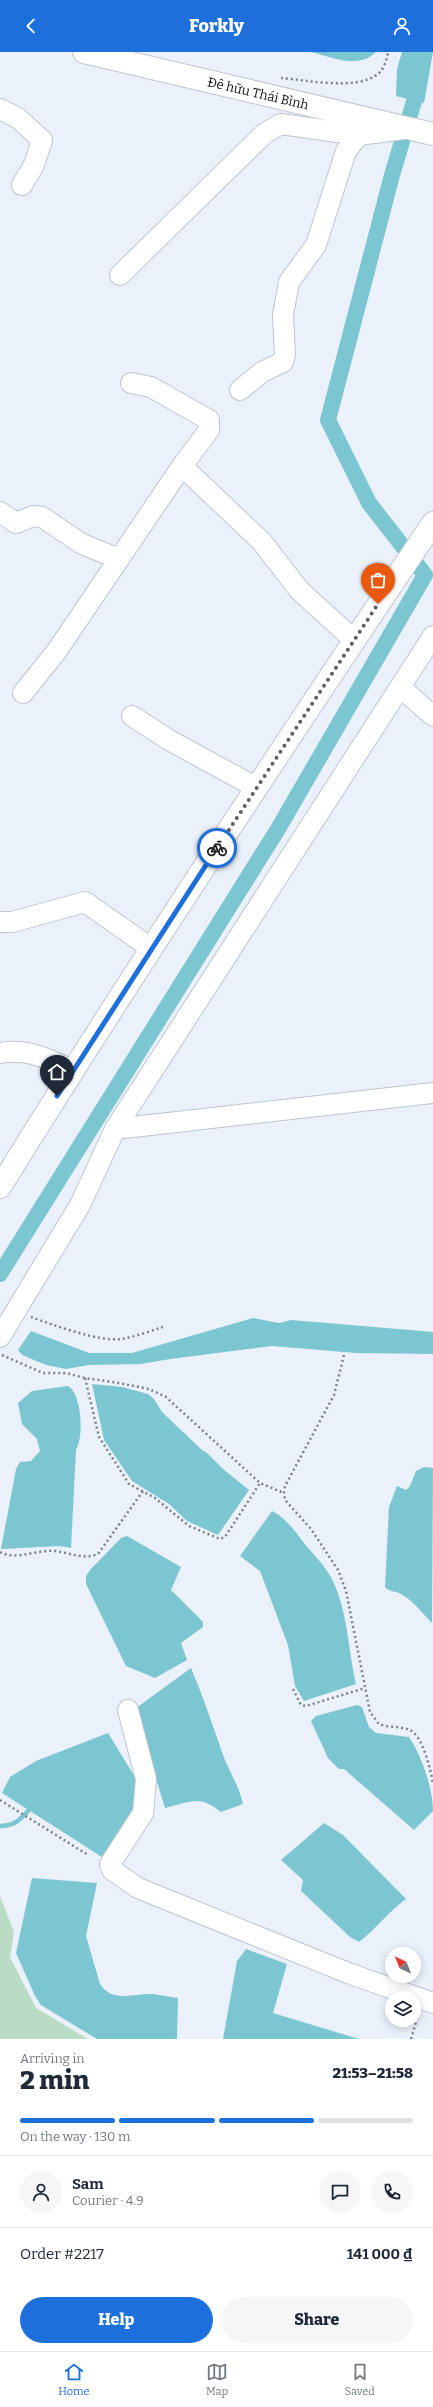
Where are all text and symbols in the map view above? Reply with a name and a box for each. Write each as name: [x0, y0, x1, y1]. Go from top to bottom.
icon: back: [20, 15, 42, 37]
text: Forkly: [189, 15, 244, 37]
icon: person: [391, 15, 413, 37]
street label: Đê hữu Thái Bình: [206, 74, 310, 113]
pin: [361, 563, 395, 604]
icon: bag: [367, 569, 389, 591]
courier: [197, 828, 237, 868]
icon: bike: [206, 837, 228, 859]
pin: [40, 1055, 74, 1096]
icon: home: [46, 1061, 68, 1083]
north arrow: [385, 1947, 421, 1983]
map controls: [385, 1947, 421, 2027]
button: layers: [385, 1991, 421, 2027]
text: Arriving in: [20, 2051, 85, 2066]
text: 21:53–21:58: [332, 2064, 413, 2082]
text: 2 min: [20, 2065, 90, 2096]
text: On the way · 130 m: [20, 2129, 130, 2144]
button: person: [20, 2171, 62, 2213]
button: chat: [319, 2171, 361, 2213]
button: phone: [371, 2171, 413, 2213]
text: Sam: [72, 2175, 104, 2193]
text: Courier · 4.9: [72, 2193, 144, 2208]
text: Order #2217: [20, 2245, 104, 2263]
text: 141 000 ₫: [347, 2245, 413, 2263]
button: Help: [20, 2297, 213, 2343]
button: Share: [221, 2297, 413, 2343]
tab: Home: [58, 2361, 90, 2398]
tab: Map: [206, 2361, 228, 2398]
tab: Saved: [345, 2361, 375, 2398]

